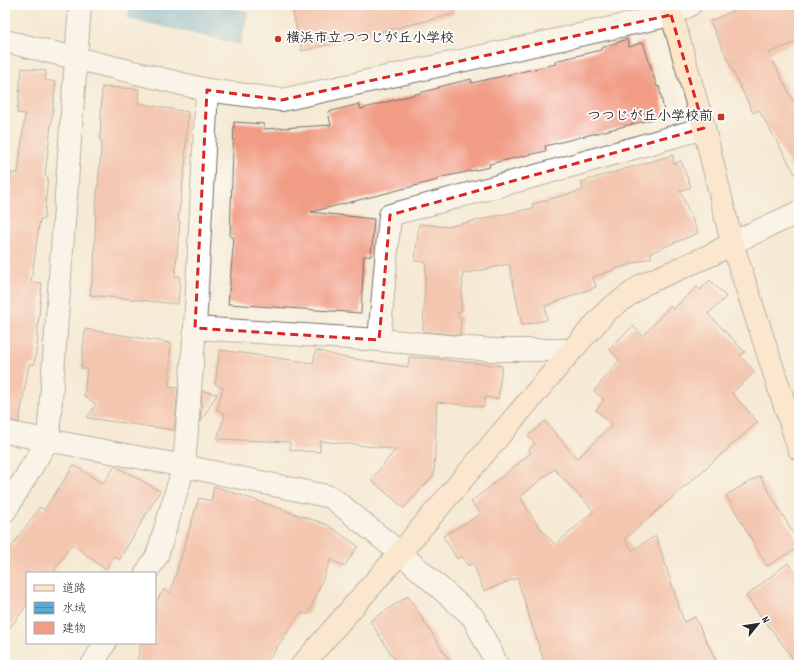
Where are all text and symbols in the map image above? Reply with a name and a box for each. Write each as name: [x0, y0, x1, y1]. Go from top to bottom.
place label: 横浜市立つつじが丘小学校: [286, 29, 454, 49]
marker: 横浜市立つつじが丘小学校: [273, 34, 283, 44]
place label: つつじが丘小学校前: [587, 107, 713, 127]
marker: つつじが丘小学校前: [716, 112, 726, 122]
legend: [26, 572, 156, 644]
text: 道路: [62, 581, 86, 598]
text: 水域: [62, 601, 86, 618]
north arrow: [738, 604, 778, 644]
text: N: [757, 614, 773, 627]
text: 建物: [62, 621, 86, 638]

